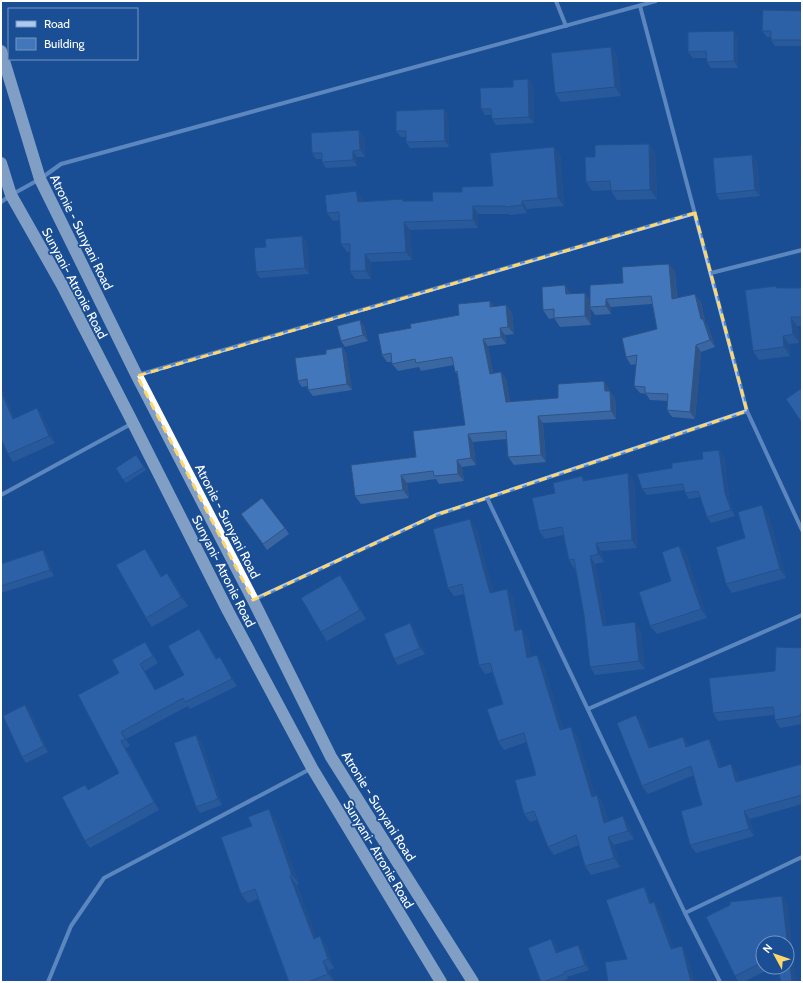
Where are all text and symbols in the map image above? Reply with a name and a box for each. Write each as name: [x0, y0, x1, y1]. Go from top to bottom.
legend: [8, 8, 138, 60]
text: Road: [44, 16, 70, 31]
text: Building: [44, 36, 86, 51]
street label: Atronie - Sunyani Road: [47, 172, 117, 292]
street label: Sunyani- Atronie Road: [39, 225, 111, 341]
street label: Atronie - Sunyani Road: [192, 461, 264, 581]
street label: Sunyani- Atronie Road: [189, 512, 259, 630]
street label: Atronie - Sunyani Road: [339, 748, 419, 864]
street label: Sunyani- Atronie Road: [340, 797, 418, 911]
north arrow: [755, 935, 795, 975]
text: N: [759, 941, 775, 956]

